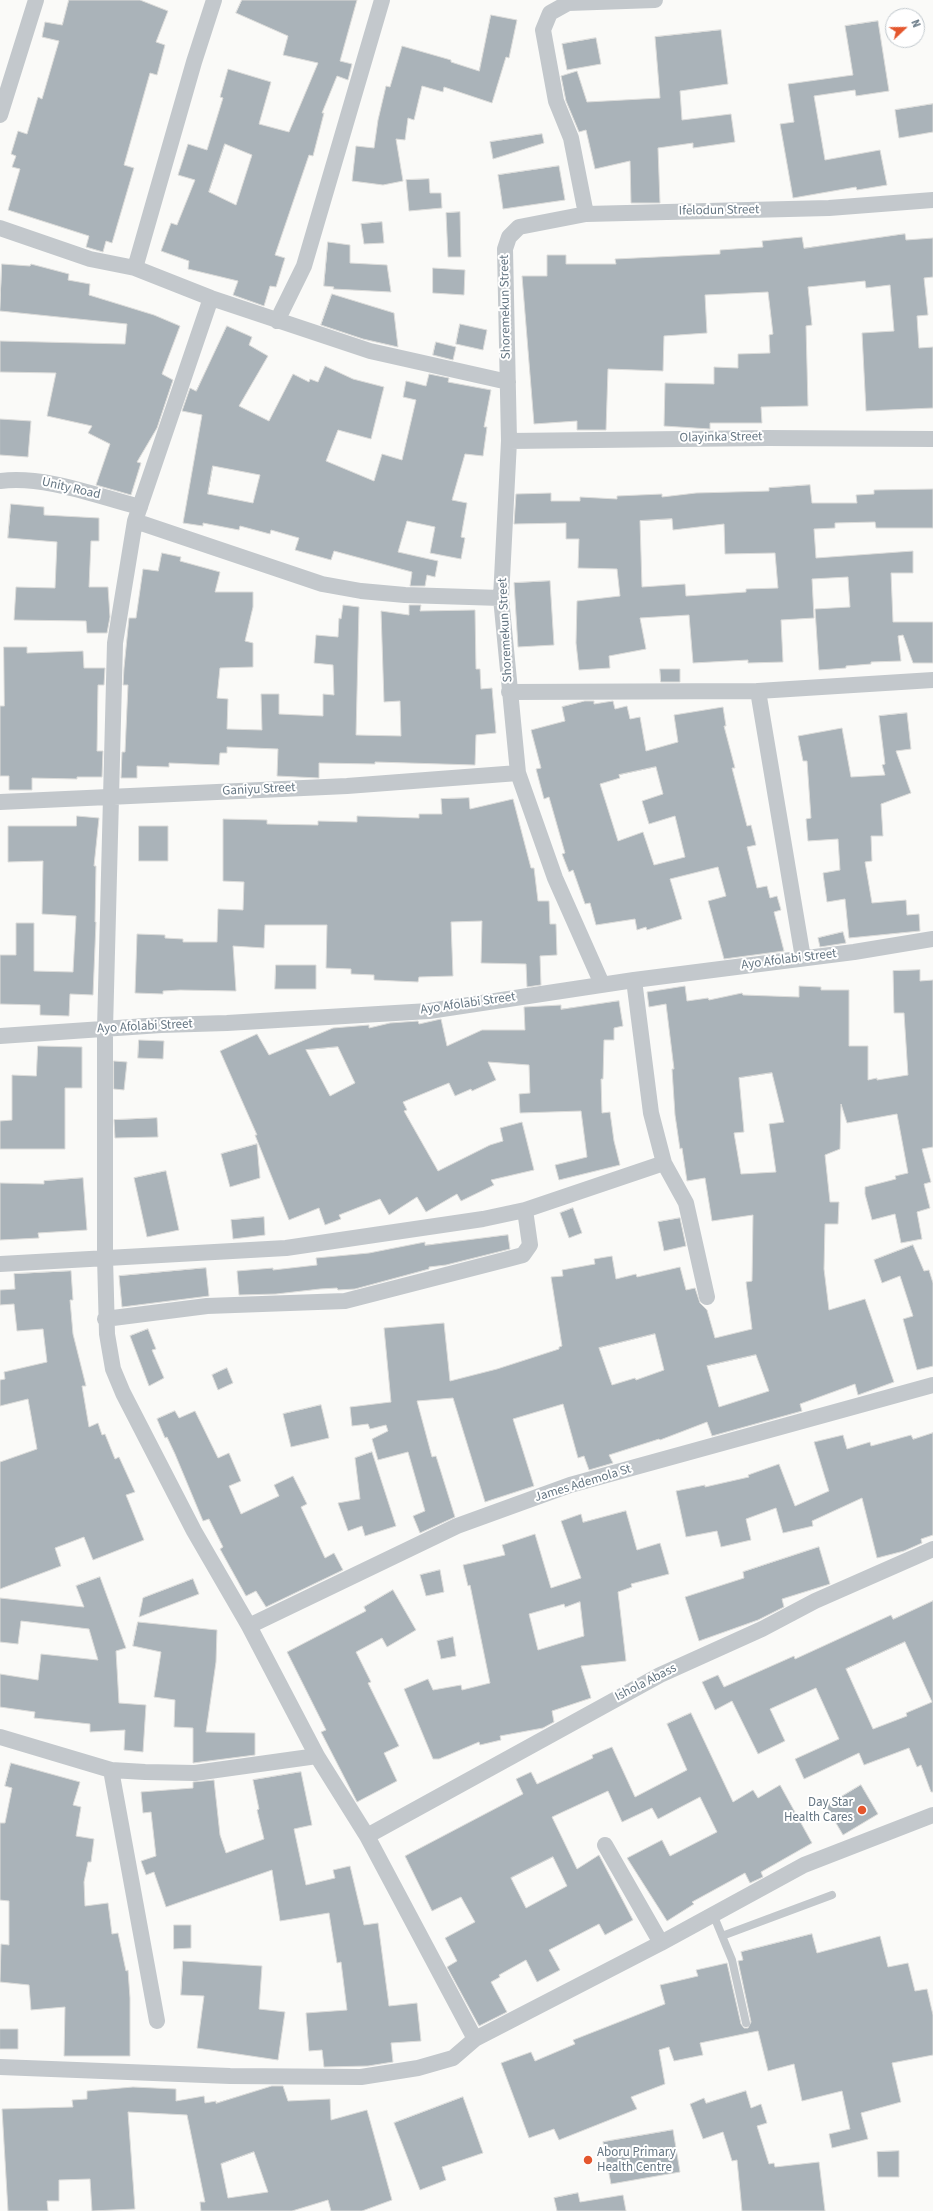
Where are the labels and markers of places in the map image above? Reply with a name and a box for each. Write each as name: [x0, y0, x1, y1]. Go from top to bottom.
place label: Day Star Health Cares: [784, 1795, 853, 1826]
marker: Day Star Health Cares: [856, 1804, 868, 1816]
place label: Aboru Primary Health Centre: [597, 2145, 676, 2176]
marker: Aboru Primary Health Centre: [582, 2154, 594, 2166]

